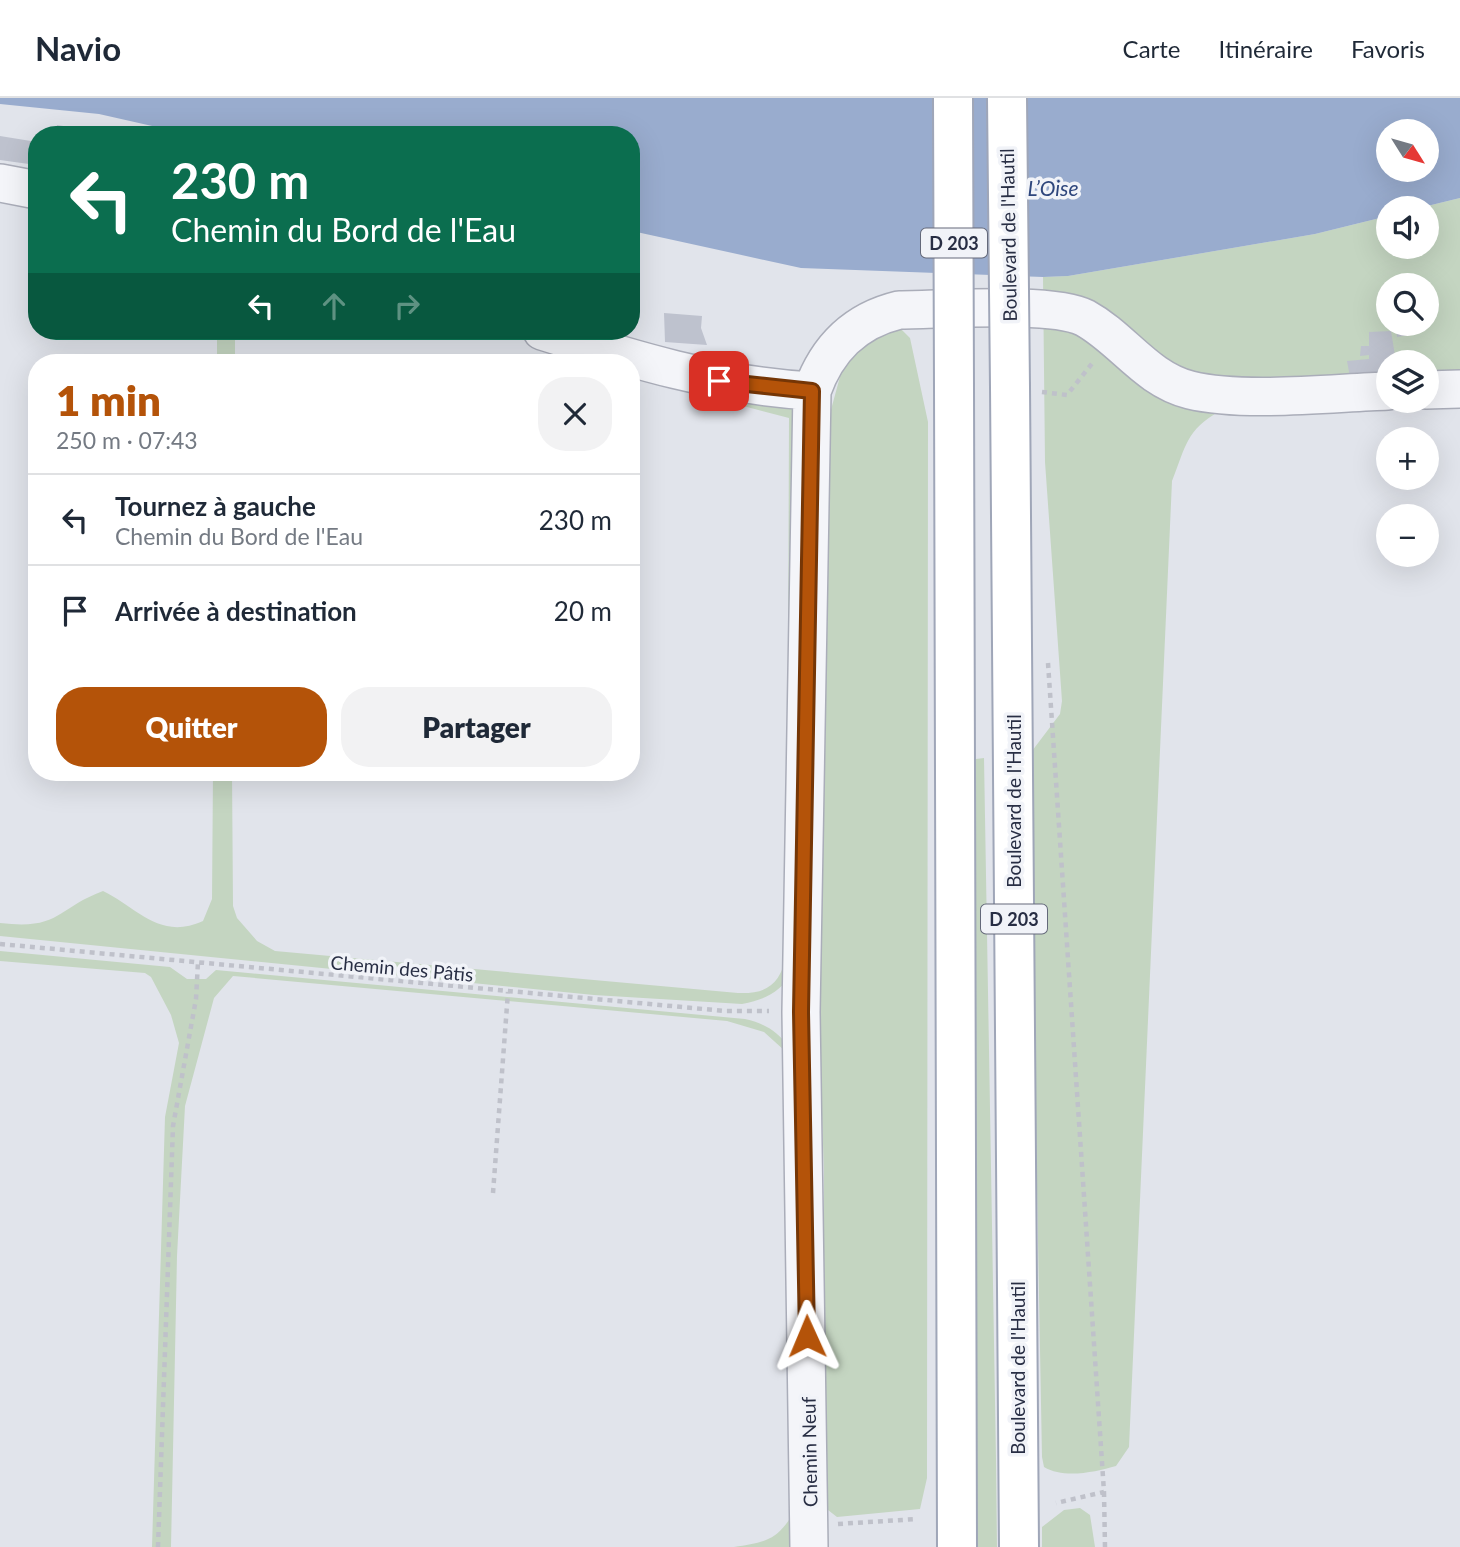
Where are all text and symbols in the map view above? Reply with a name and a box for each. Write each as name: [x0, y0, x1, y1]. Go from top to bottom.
text: Navio: [35, 28, 121, 68]
text: Carte: [1123, 34, 1181, 63]
text: Itinéraire: [1219, 34, 1313, 63]
text: Favoris: [1351, 34, 1425, 63]
north arrow: [1376, 119, 1438, 182]
map controls: [1376, 119, 1439, 567]
street label: Boulevard de l'Hautil: [995, 148, 1021, 322]
text: 230 m: [171, 151, 309, 209]
icon: left: [56, 154, 147, 245]
water label: L’Oise: [1028, 175, 1078, 200]
button: sound: [1376, 196, 1439, 259]
text: Chemin du Bord de l'Eau: [171, 210, 516, 249]
road number: D 203: [921, 228, 987, 258]
button: search: [1376, 273, 1439, 336]
icon: left: [242, 287, 280, 325]
icon: ahead: [315, 287, 353, 325]
icon: right: [388, 287, 426, 325]
button: layers: [1376, 350, 1439, 413]
pin: [689, 351, 749, 411]
icon: arrive: [700, 362, 738, 400]
text: 1 min: [56, 375, 161, 425]
button: close: [538, 377, 612, 451]
text: 250 m · 07:43: [56, 426, 198, 454]
button: +: [1376, 427, 1439, 490]
text: Tournez à gauche: [115, 490, 316, 522]
icon: left: [56, 501, 94, 539]
text: 230 m: [539, 504, 612, 536]
button: −: [1376, 504, 1439, 567]
text: Chemin du Bord de l'Eau: [115, 522, 363, 550]
icon: arrive: [56, 592, 94, 630]
text: Arrivée à destination: [115, 595, 357, 627]
text: 20 m: [554, 595, 612, 627]
button: Quitter: [56, 687, 327, 767]
button: Partager: [341, 687, 612, 767]
street label: Boulevard de l'Hautil: [1002, 714, 1025, 888]
road number: D 203: [981, 904, 1047, 934]
street label: Chemin des Pâtis: [330, 950, 474, 986]
street label: Boulevard de l'Hautil: [1006, 1281, 1029, 1455]
position arrow: [770, 1299, 844, 1373]
street label: Chemin Neuf: [797, 1396, 821, 1507]

